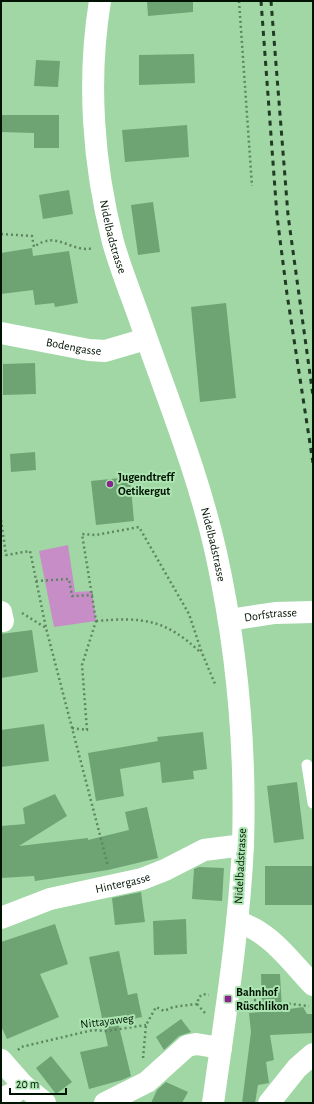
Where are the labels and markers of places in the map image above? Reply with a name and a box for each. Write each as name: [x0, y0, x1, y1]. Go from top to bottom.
place label: Jugendtreff Oetikergut: [118, 471, 175, 497]
marker: Jugendtreff Oetikergut: [105, 479, 115, 489]
place label: Bahnhof Rüschlikon: [236, 986, 289, 1012]
marker: Bahnhof Rüschlikon: [223, 994, 233, 1004]

